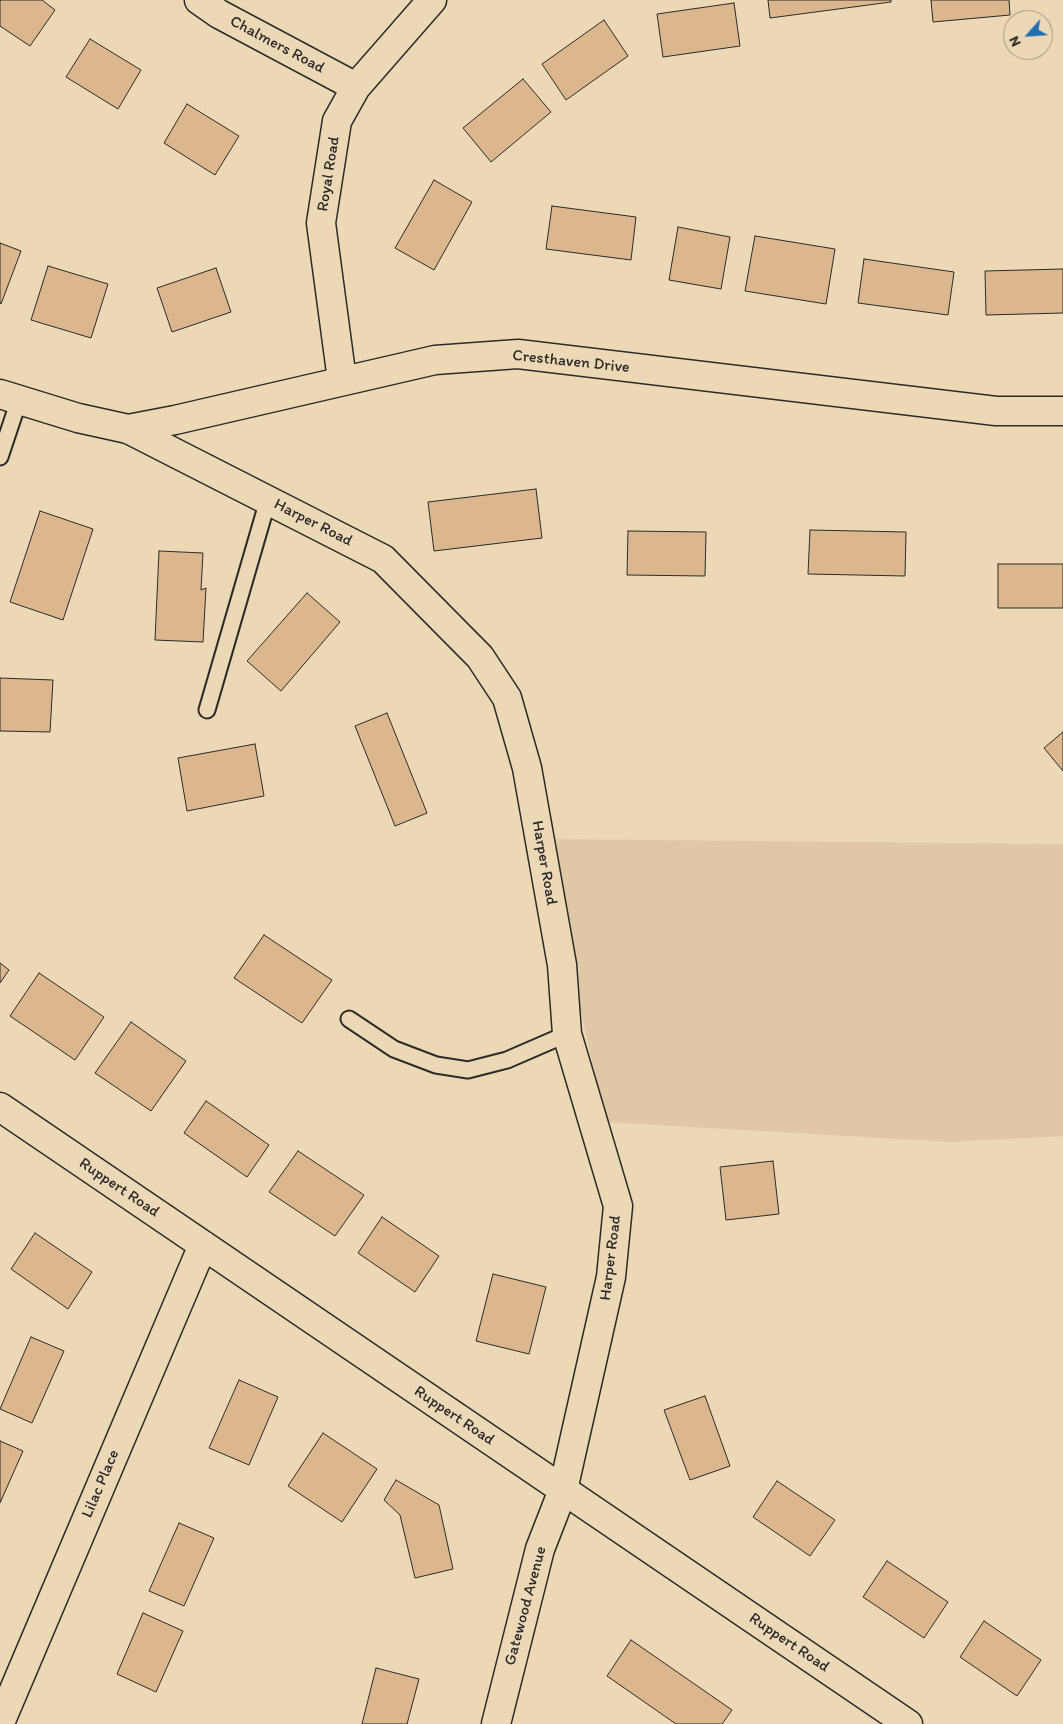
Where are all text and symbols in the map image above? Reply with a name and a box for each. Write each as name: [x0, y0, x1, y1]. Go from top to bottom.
north arrow: [1003, 10, 1053, 60]
street label: Chalmers Road: [226, 12, 328, 78]
text: N: [1005, 33, 1025, 49]
street label: Royal Road: [314, 135, 344, 213]
street label: Cresthaven Drive: [512, 346, 630, 378]
street label: Harper Road: [270, 495, 356, 551]
street label: Harper Road: [527, 819, 561, 907]
street label: Ruppert Road: [75, 1154, 163, 1222]
street label: Harper Road: [596, 1214, 626, 1302]
street label: Ruppert Road: [410, 1382, 498, 1450]
street label: Lilac Place: [78, 1447, 124, 1521]
street label: Gatewood Avenue: [501, 1544, 551, 1668]
street label: Ruppert Road: [745, 1609, 833, 1677]

